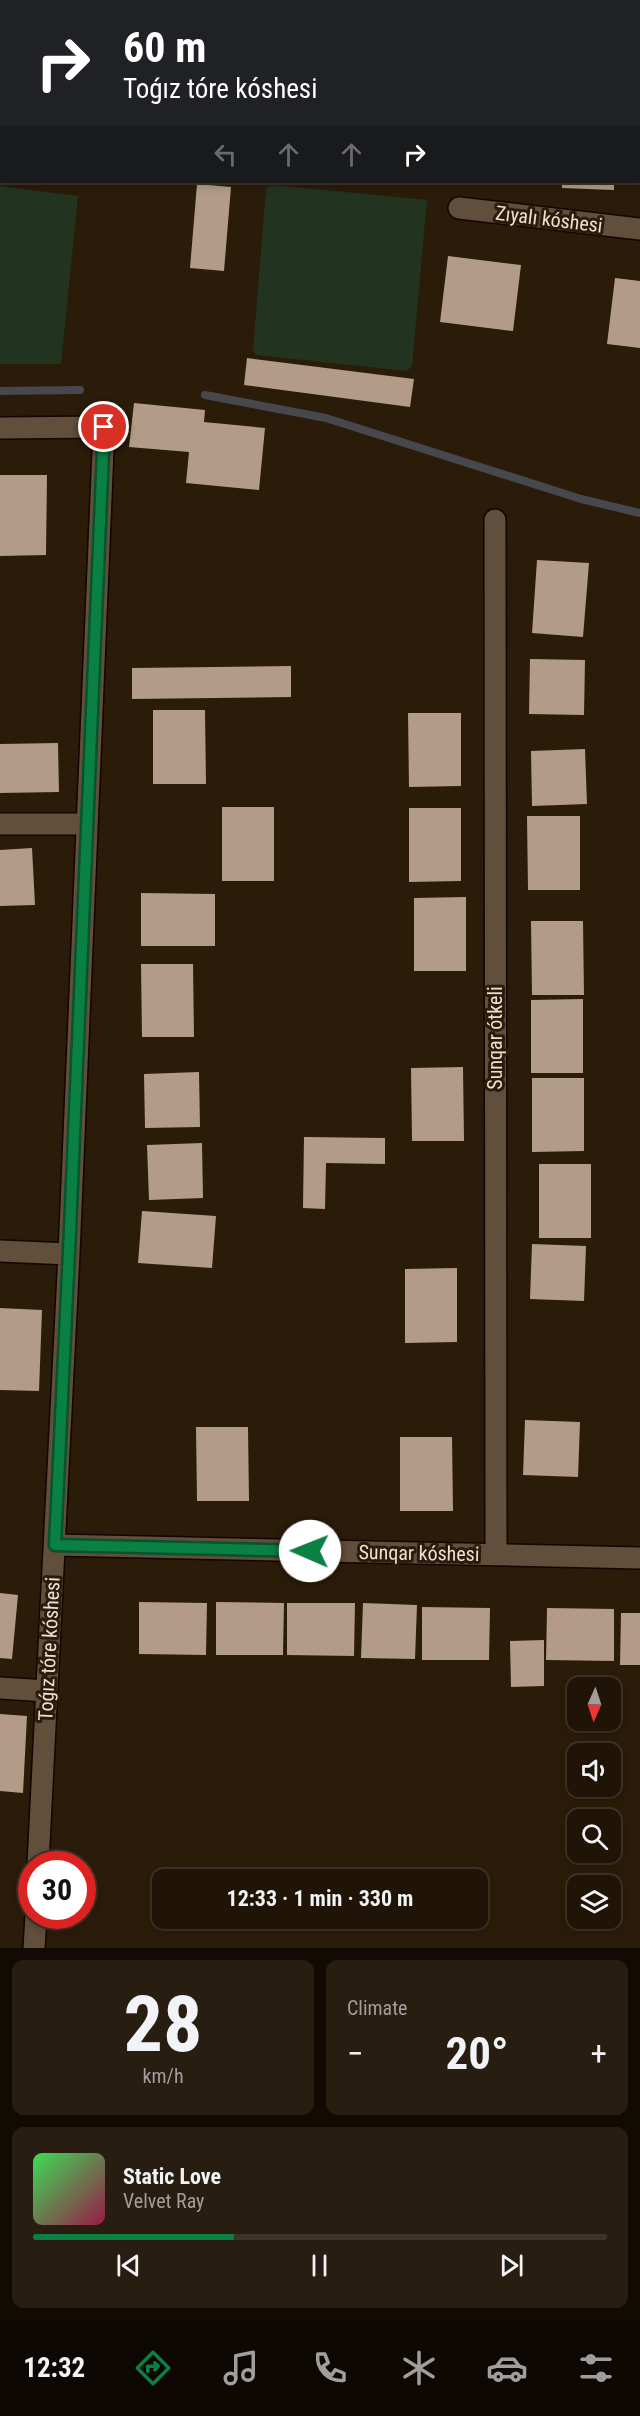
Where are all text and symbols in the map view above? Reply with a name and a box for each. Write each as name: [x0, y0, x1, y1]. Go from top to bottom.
text: 60 m: [123, 23, 206, 72]
icon: right: [24, 24, 102, 102]
text: Toǵız tóre kóshesi: [123, 73, 317, 105]
icon: left: [209, 138, 242, 171]
icon: ahead: [272, 138, 305, 171]
icon: ahead: [335, 138, 368, 171]
icon: right: [398, 138, 431, 171]
street label: Zıyalı kóshesi: [494, 201, 604, 237]
pin: [78, 401, 129, 452]
icon: arrive: [87, 410, 120, 443]
street label: Sunqar ótkeli: [483, 986, 507, 1090]
position arrow: [278, 1519, 342, 1583]
street label: Sunqar kóshesi: [358, 1540, 480, 1566]
street label: Toǵız tóre kóshesi: [33, 1576, 65, 1722]
north arrow: [567, 1677, 621, 1731]
map controls: [567, 1677, 621, 1929]
button: sound: [567, 1743, 621, 1797]
button: search: [567, 1809, 621, 1863]
speed limit sign: 30: [18, 1851, 96, 1929]
button: layers: [567, 1875, 621, 1929]
text: 12:33 · 1 min · 330 m: [227, 1886, 413, 1911]
text: 28: [124, 1979, 202, 2070]
text: Climate: [347, 1996, 407, 2020]
text: 20°: [446, 2027, 509, 2080]
text: −: [347, 2034, 364, 2073]
text: +: [591, 2034, 607, 2073]
text: km/h: [142, 2064, 184, 2088]
text: Static Love: [123, 2164, 221, 2189]
text: Velvet Ray: [123, 2189, 204, 2213]
icon: previous: [112, 2249, 145, 2282]
icon: pause: [303, 2249, 336, 2282]
icon: next: [495, 2249, 528, 2282]
icon: directions: [132, 2347, 174, 2389]
icon: music: [220, 2347, 262, 2389]
icon: phone: [309, 2347, 351, 2389]
icon: climate: [398, 2347, 440, 2389]
icon: car: [486, 2347, 528, 2389]
icon: filters: [575, 2347, 617, 2389]
text: 12:32: [23, 2352, 85, 2384]

